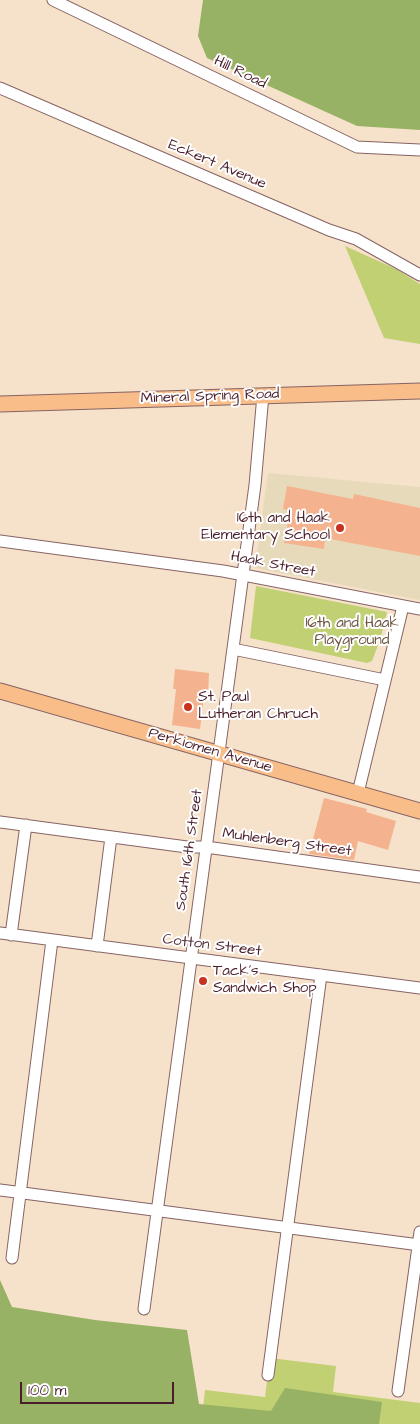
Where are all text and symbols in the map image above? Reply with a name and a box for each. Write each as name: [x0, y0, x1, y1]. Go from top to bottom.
street label: Hill Road: [211, 53, 269, 93]
street label: Eckert Avenue: [165, 136, 269, 194]
street label: Mineral Spring Road: [140, 386, 280, 408]
place label: 16th and Haak Elementary School: [201, 510, 330, 545]
marker: 16th and Haak Elementary School: [334, 522, 346, 534]
street label: Haak Street: [229, 548, 317, 582]
park label: 16th and Haak Playground: [305, 615, 399, 650]
place label: St. Paul Lutheran Chruch: [198, 689, 318, 724]
marker: St. Paul Lutheran Chruch: [182, 701, 194, 713]
street label: Perkiomen Avenue: [146, 725, 274, 777]
street label: South 16th Street: [173, 788, 207, 912]
street label: Muhlenberg Street: [221, 825, 353, 861]
street label: Cotton Street: [162, 931, 262, 961]
place label: Tack's Sandwich Shop: [213, 963, 317, 998]
marker: Tack's Sandwich Shop: [197, 975, 209, 987]
scale bar: [22, 1372, 176, 1404]
text: 100 m: [28, 1380, 67, 1401]

